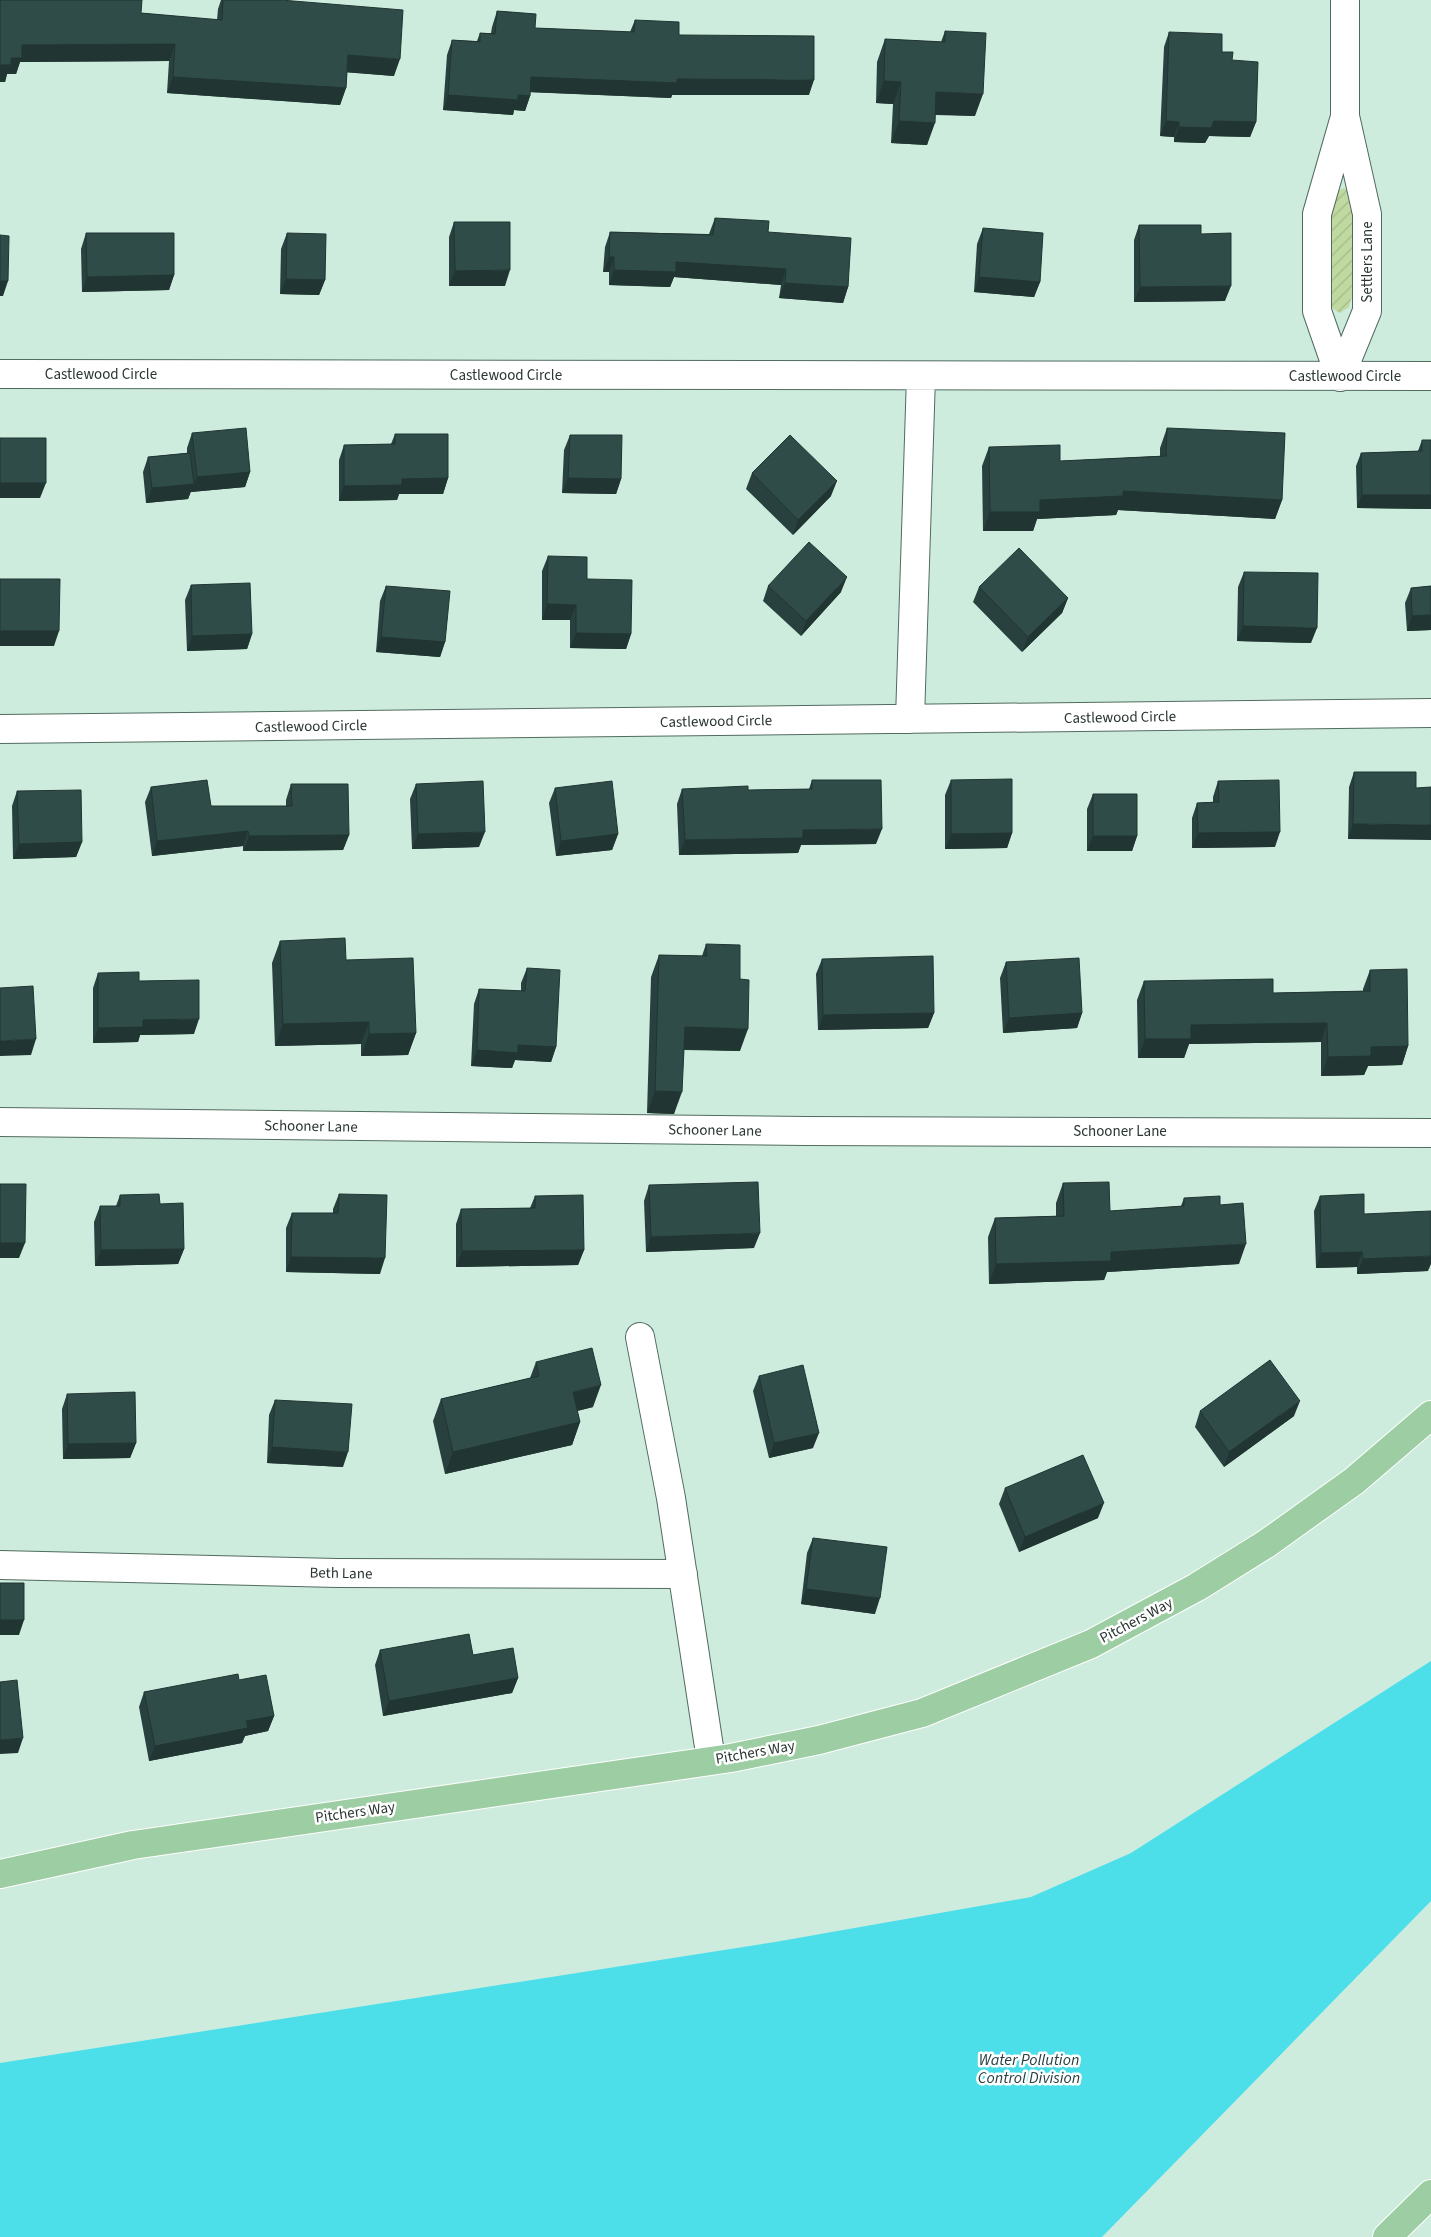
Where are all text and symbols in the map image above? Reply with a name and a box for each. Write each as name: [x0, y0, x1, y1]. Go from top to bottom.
street label: Settlers Lane: [1357, 221, 1378, 303]
street label: Castlewood Circle: [45, 364, 157, 385]
street label: Castlewood Circle: [450, 365, 562, 386]
street label: Castlewood Circle: [1289, 366, 1401, 387]
street label: Castlewood Circle: [1064, 706, 1176, 729]
street label: Castlewood Circle: [660, 710, 772, 733]
street label: Castlewood Circle: [255, 715, 367, 738]
street label: Schooner Lane: [264, 1115, 358, 1138]
street label: Schooner Lane: [668, 1119, 762, 1142]
street label: Schooner Lane: [1073, 1121, 1167, 1142]
street label: Beth Lane: [309, 1562, 373, 1585]
street label: Pitchers Way: [1096, 1592, 1176, 1648]
street label: Pitchers Way: [714, 1735, 796, 1770]
street label: Pitchers Way: [314, 1797, 396, 1828]
water label: Water Pollution Control Division: [978, 2049, 1080, 2089]

